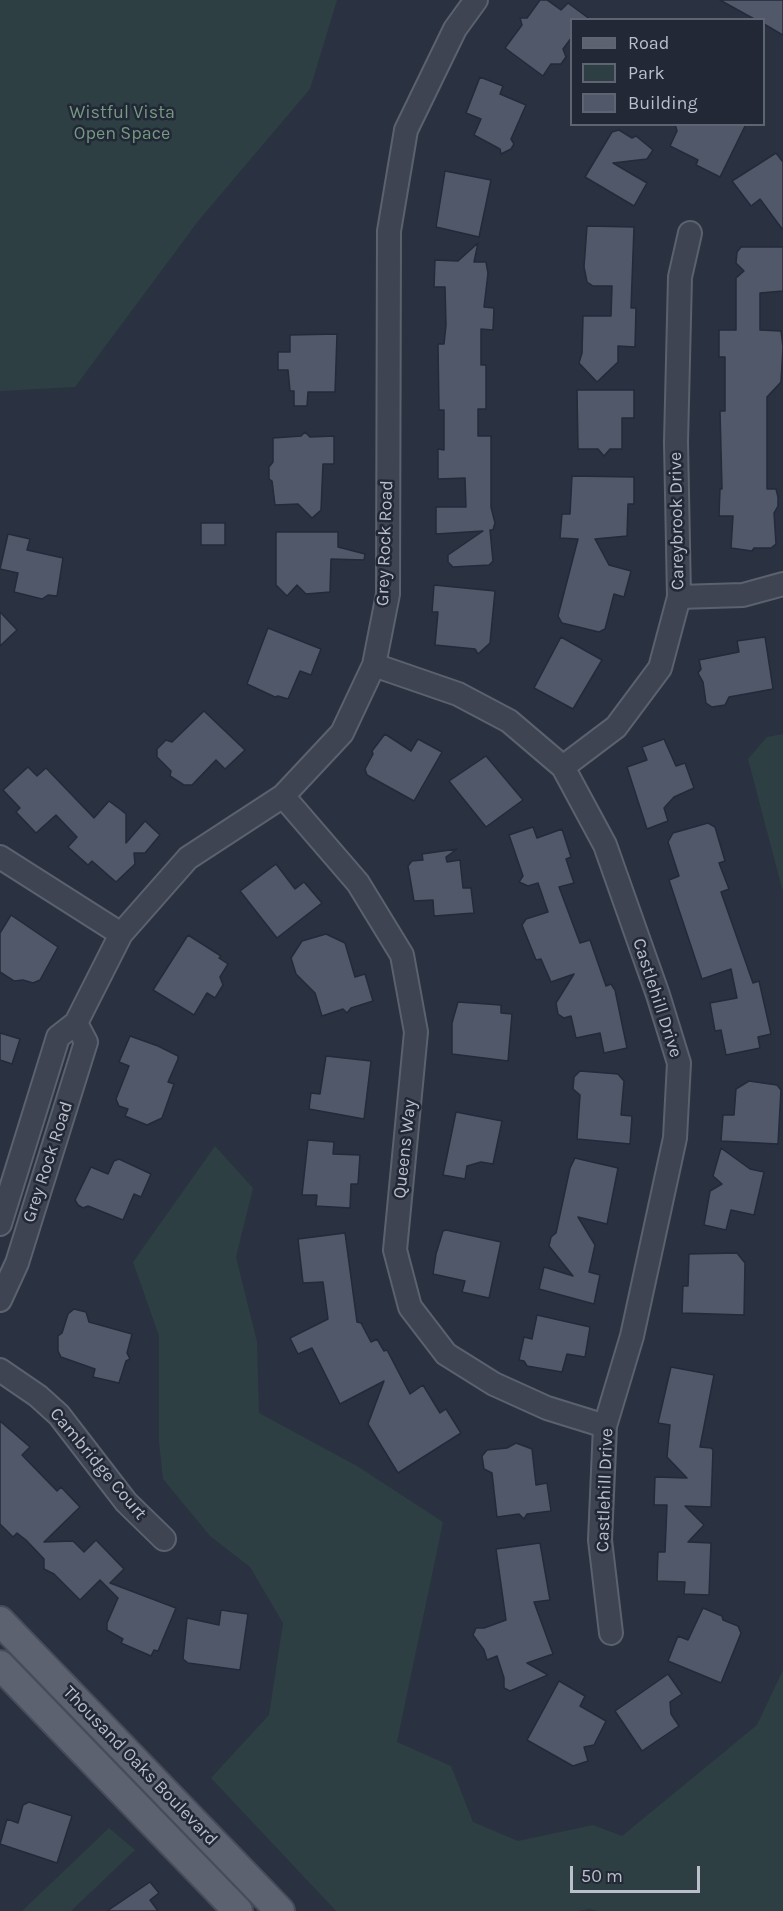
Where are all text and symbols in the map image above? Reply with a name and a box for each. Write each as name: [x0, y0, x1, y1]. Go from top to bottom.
legend: [570, 18, 765, 126]
text: Road: [628, 32, 669, 54]
text: Park: [628, 62, 665, 84]
text: Building: [628, 92, 698, 114]
park label: Wistful Vista Open Space: [69, 102, 175, 144]
street label: Careybrook Drive: [665, 452, 689, 590]
street label: Grey Rock Road: [372, 480, 398, 606]
street label: Castlehill Drive: [628, 936, 686, 1060]
street label: Queens Way: [389, 1098, 421, 1200]
street label: Grey Rock Road: [18, 1099, 78, 1225]
street label: Cambridge Court: [45, 1404, 151, 1524]
street label: Castlehill Drive: [592, 1428, 618, 1552]
street label: Thousand Oaks Boulevard: [58, 1682, 222, 1850]
scale bar: [573, 1854, 704, 1892]
text: 50 m: [581, 1865, 623, 1887]

